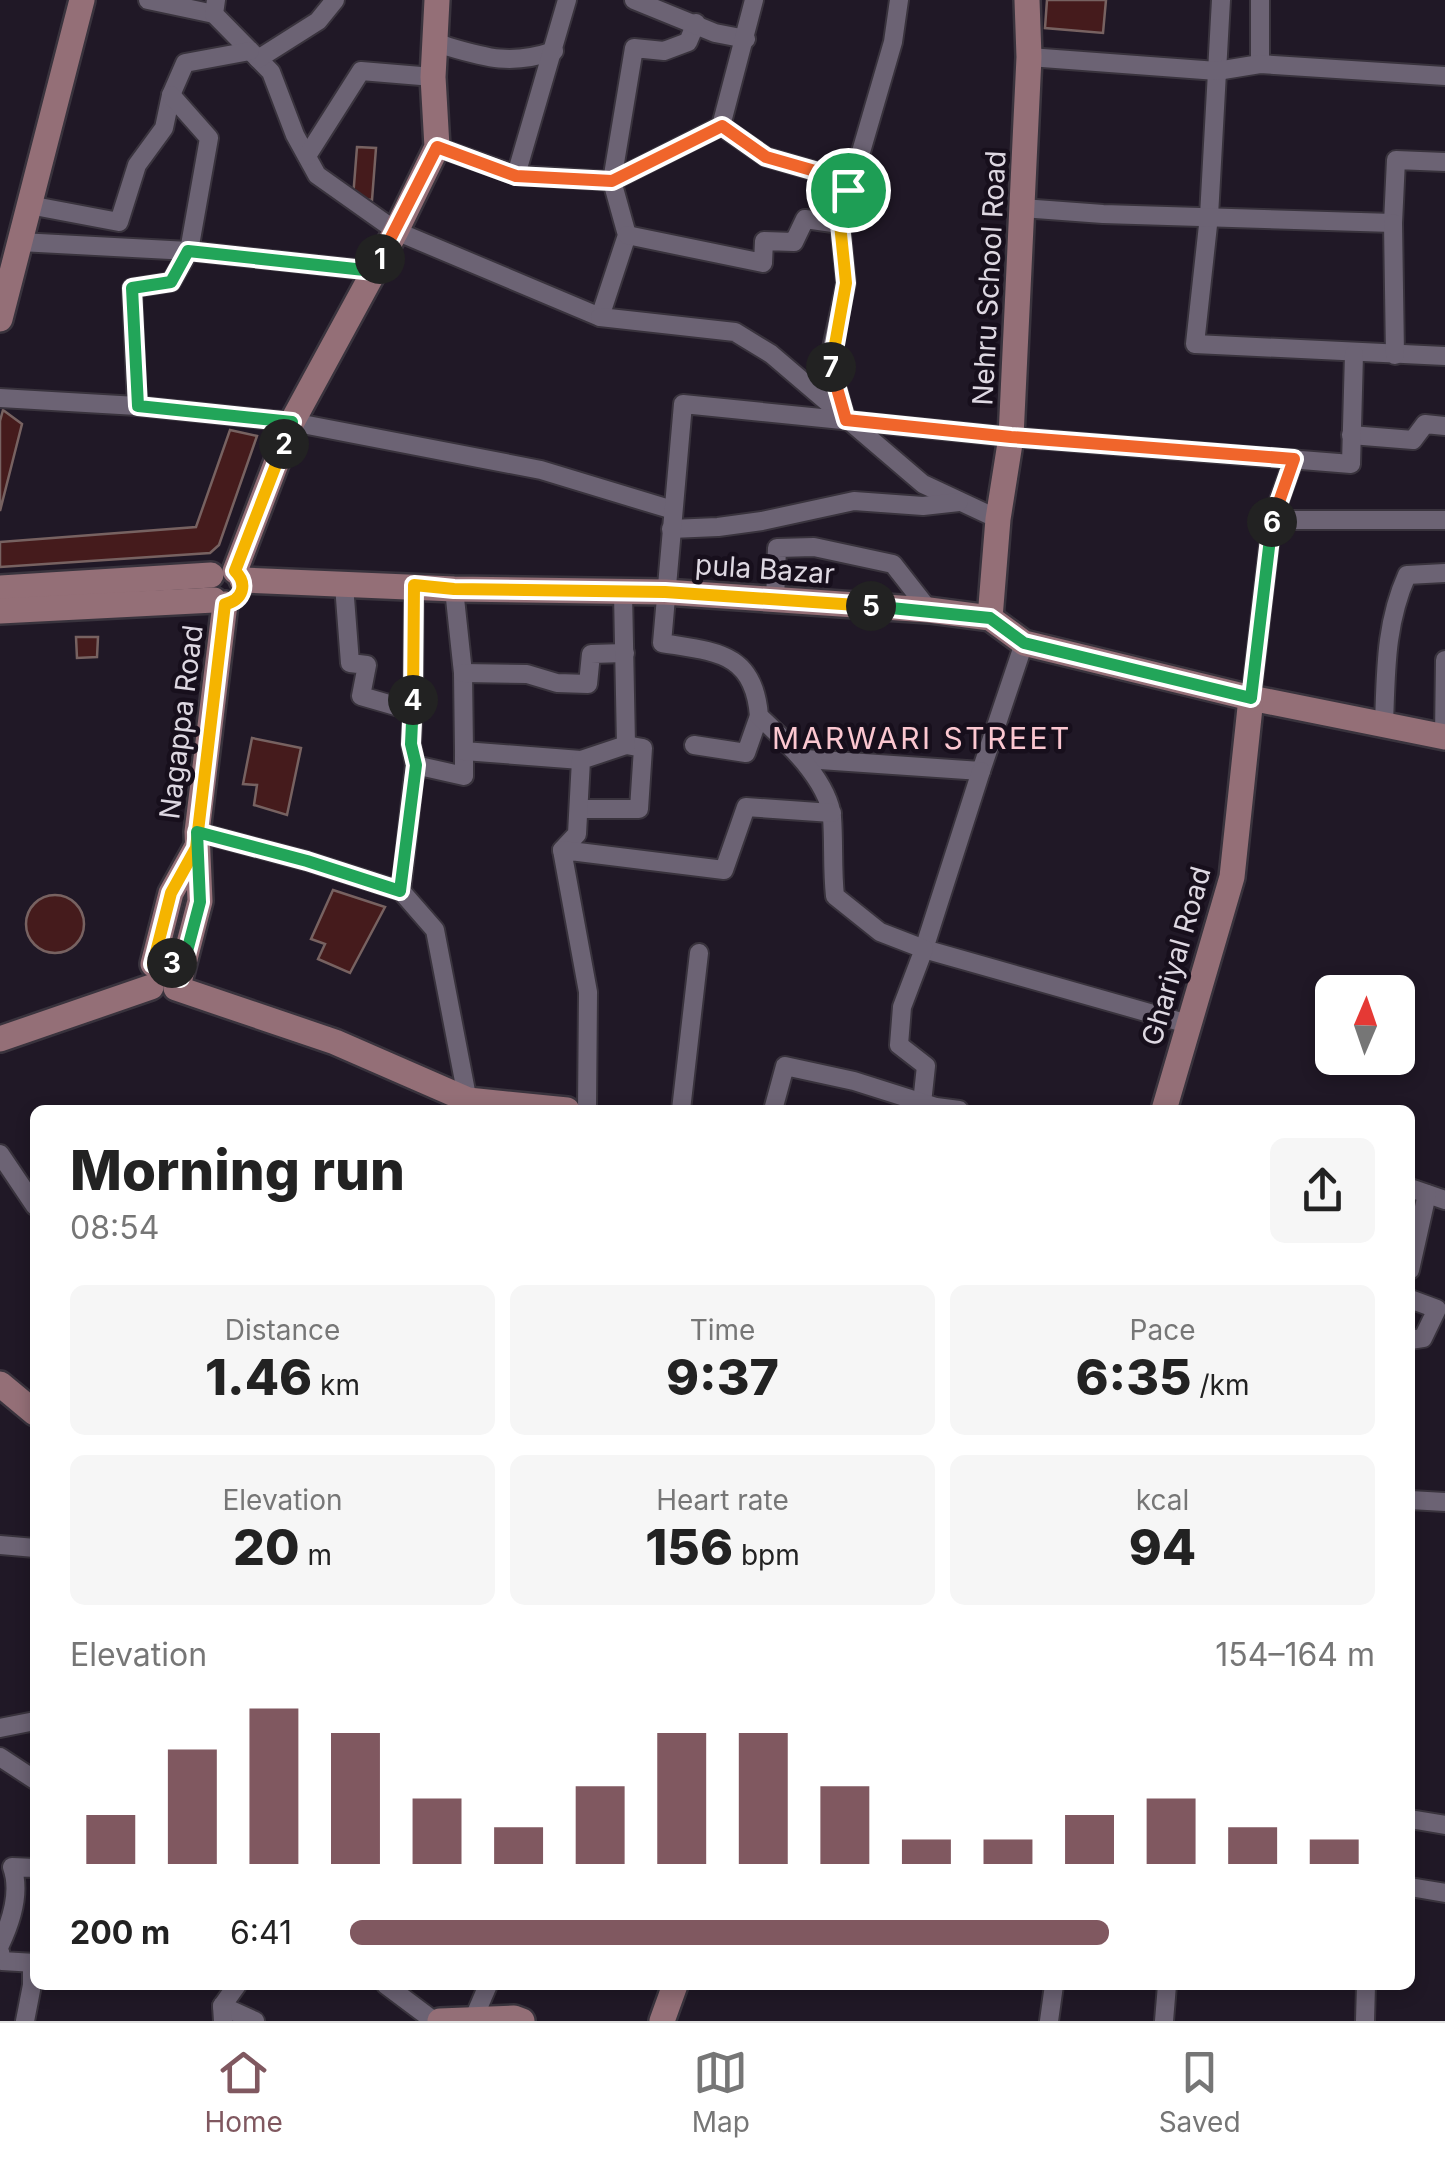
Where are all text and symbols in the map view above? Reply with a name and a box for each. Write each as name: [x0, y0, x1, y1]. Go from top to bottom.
pin: [806, 148, 891, 233]
street label: Nehru School Road: [965, 150, 1013, 406]
icon: arrive: [821, 163, 876, 218]
pin: 1: [355, 234, 405, 284]
text: 1: [374, 242, 386, 276]
pin: 7: [806, 342, 856, 392]
text: 7: [823, 350, 839, 384]
pin: 2: [259, 419, 309, 469]
text: 2: [275, 427, 293, 461]
pin: 6: [1247, 497, 1297, 547]
text: 6: [1263, 505, 1281, 539]
street label: pula Bazar: [694, 547, 836, 591]
pin: 5: [846, 581, 896, 631]
text: 5: [862, 589, 880, 623]
street label: Nagappa Road: [152, 623, 210, 821]
pin: 4: [388, 675, 438, 725]
text: 4: [404, 683, 422, 717]
district label: MARWARI STREET: [772, 720, 1072, 756]
street label: Ghariyal Road: [1134, 863, 1218, 1049]
pin: 3: [147, 938, 197, 988]
text: 3: [163, 946, 181, 980]
north arrow: [1315, 975, 1415, 1075]
map controls: [1315, 975, 1415, 1075]
text: Morning run: [70, 1137, 405, 1203]
button: share: [1270, 1138, 1375, 1243]
text: 08:54: [70, 1208, 159, 1247]
text: Distance: [225, 1313, 340, 1347]
text: Time: [690, 1313, 755, 1347]
text: Pace: [1130, 1313, 1195, 1347]
text: 1.46: [205, 1347, 312, 1407]
text: 9:37: [666, 1347, 779, 1407]
text: 6:35: [1076, 1347, 1192, 1407]
text: km: [312, 1368, 360, 1402]
text: /km: [1192, 1368, 1250, 1402]
text: Elevation: [223, 1483, 342, 1517]
text: Heart rate: [656, 1483, 789, 1517]
text: kcal: [1136, 1483, 1189, 1517]
text: 20: [233, 1517, 300, 1577]
text: 156: [645, 1517, 733, 1577]
text: 94: [1129, 1517, 1196, 1577]
text: m: [300, 1538, 332, 1572]
text: bpm: [733, 1538, 800, 1572]
text: Elevation: [70, 1635, 207, 1674]
text: 154–164 m: [1215, 1635, 1375, 1674]
text: 200 m: [70, 1913, 170, 1952]
text: 6:41: [230, 1913, 292, 1952]
tab: Home: [204, 2045, 283, 2139]
tab: Map: [692, 2045, 750, 2139]
tab: Saved: [1159, 2045, 1241, 2139]

